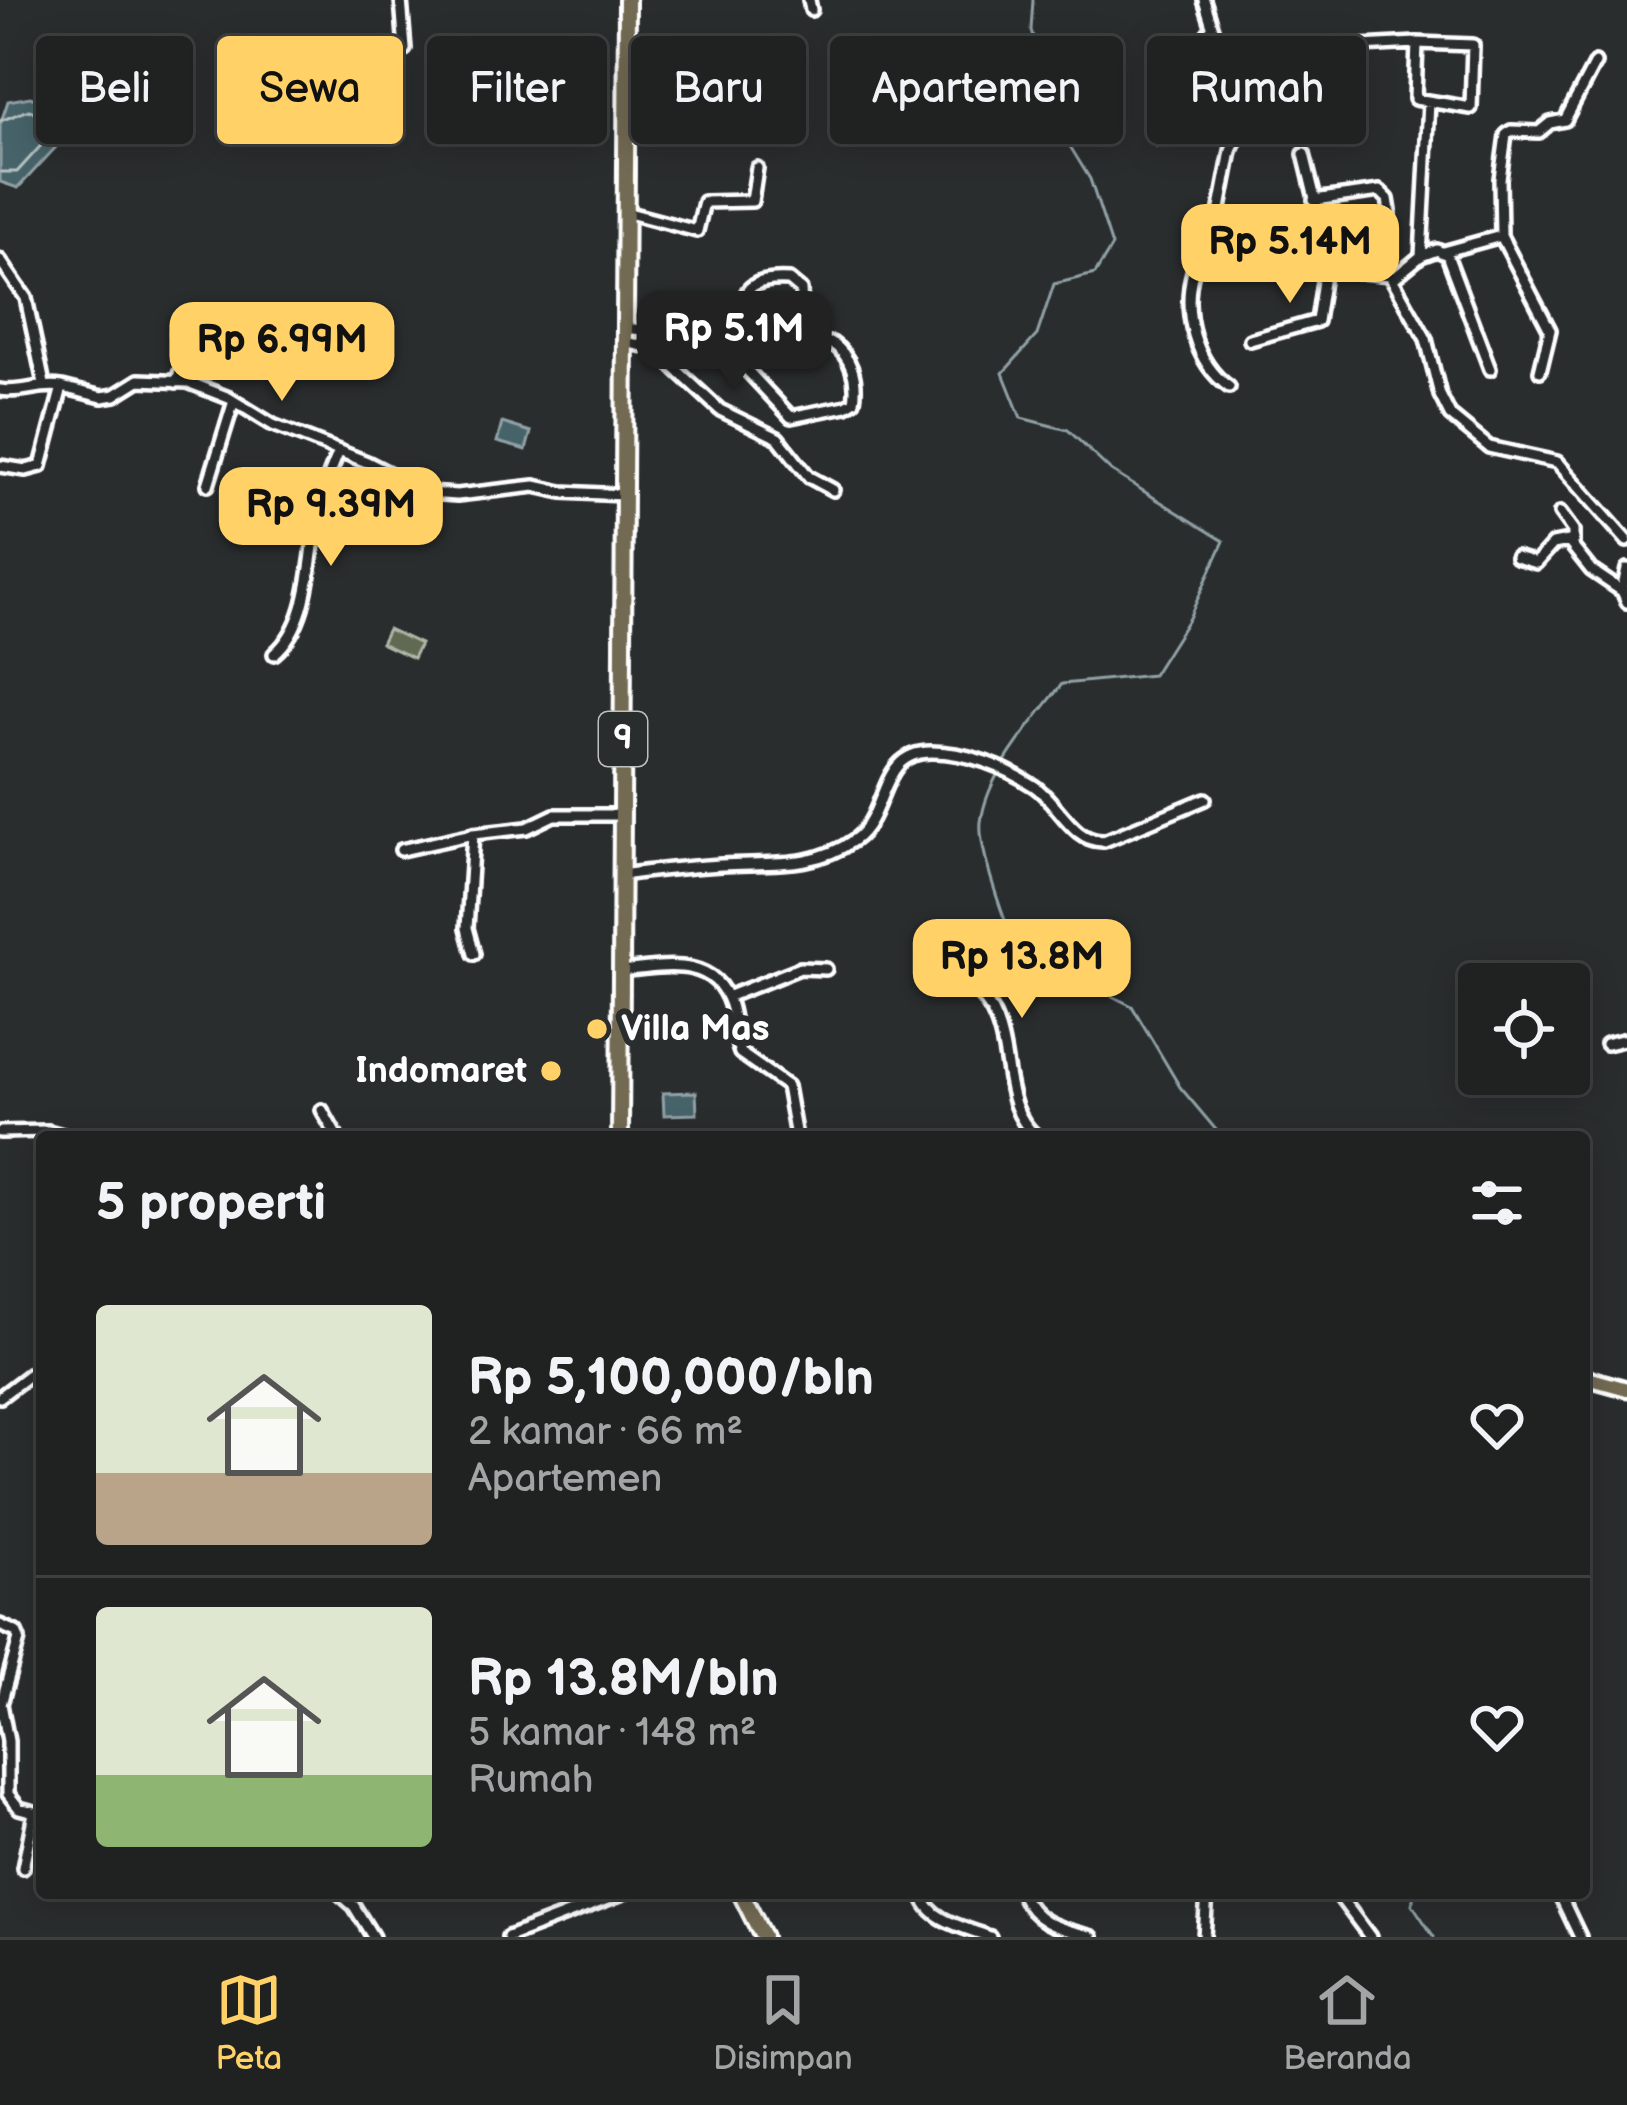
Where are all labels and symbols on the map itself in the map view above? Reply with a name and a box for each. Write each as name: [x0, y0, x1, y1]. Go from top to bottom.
pin: Rp 5.14M: [1166, 204, 1414, 306]
pin: Rp 5.1M: [623, 291, 845, 393]
pin: Rp 6.99M: [158, 302, 406, 404]
pin: Rp 9.39M: [207, 467, 455, 569]
road number: 9: [599, 712, 647, 766]
pin: Rp 13.8M: [898, 919, 1146, 1021]
place label: Villa Mas: [621, 1008, 769, 1051]
marker: Villa Mas: [584, 1016, 610, 1042]
place label: Indomaret: [355, 1050, 527, 1093]
marker: Indomaret: [538, 1058, 564, 1084]

